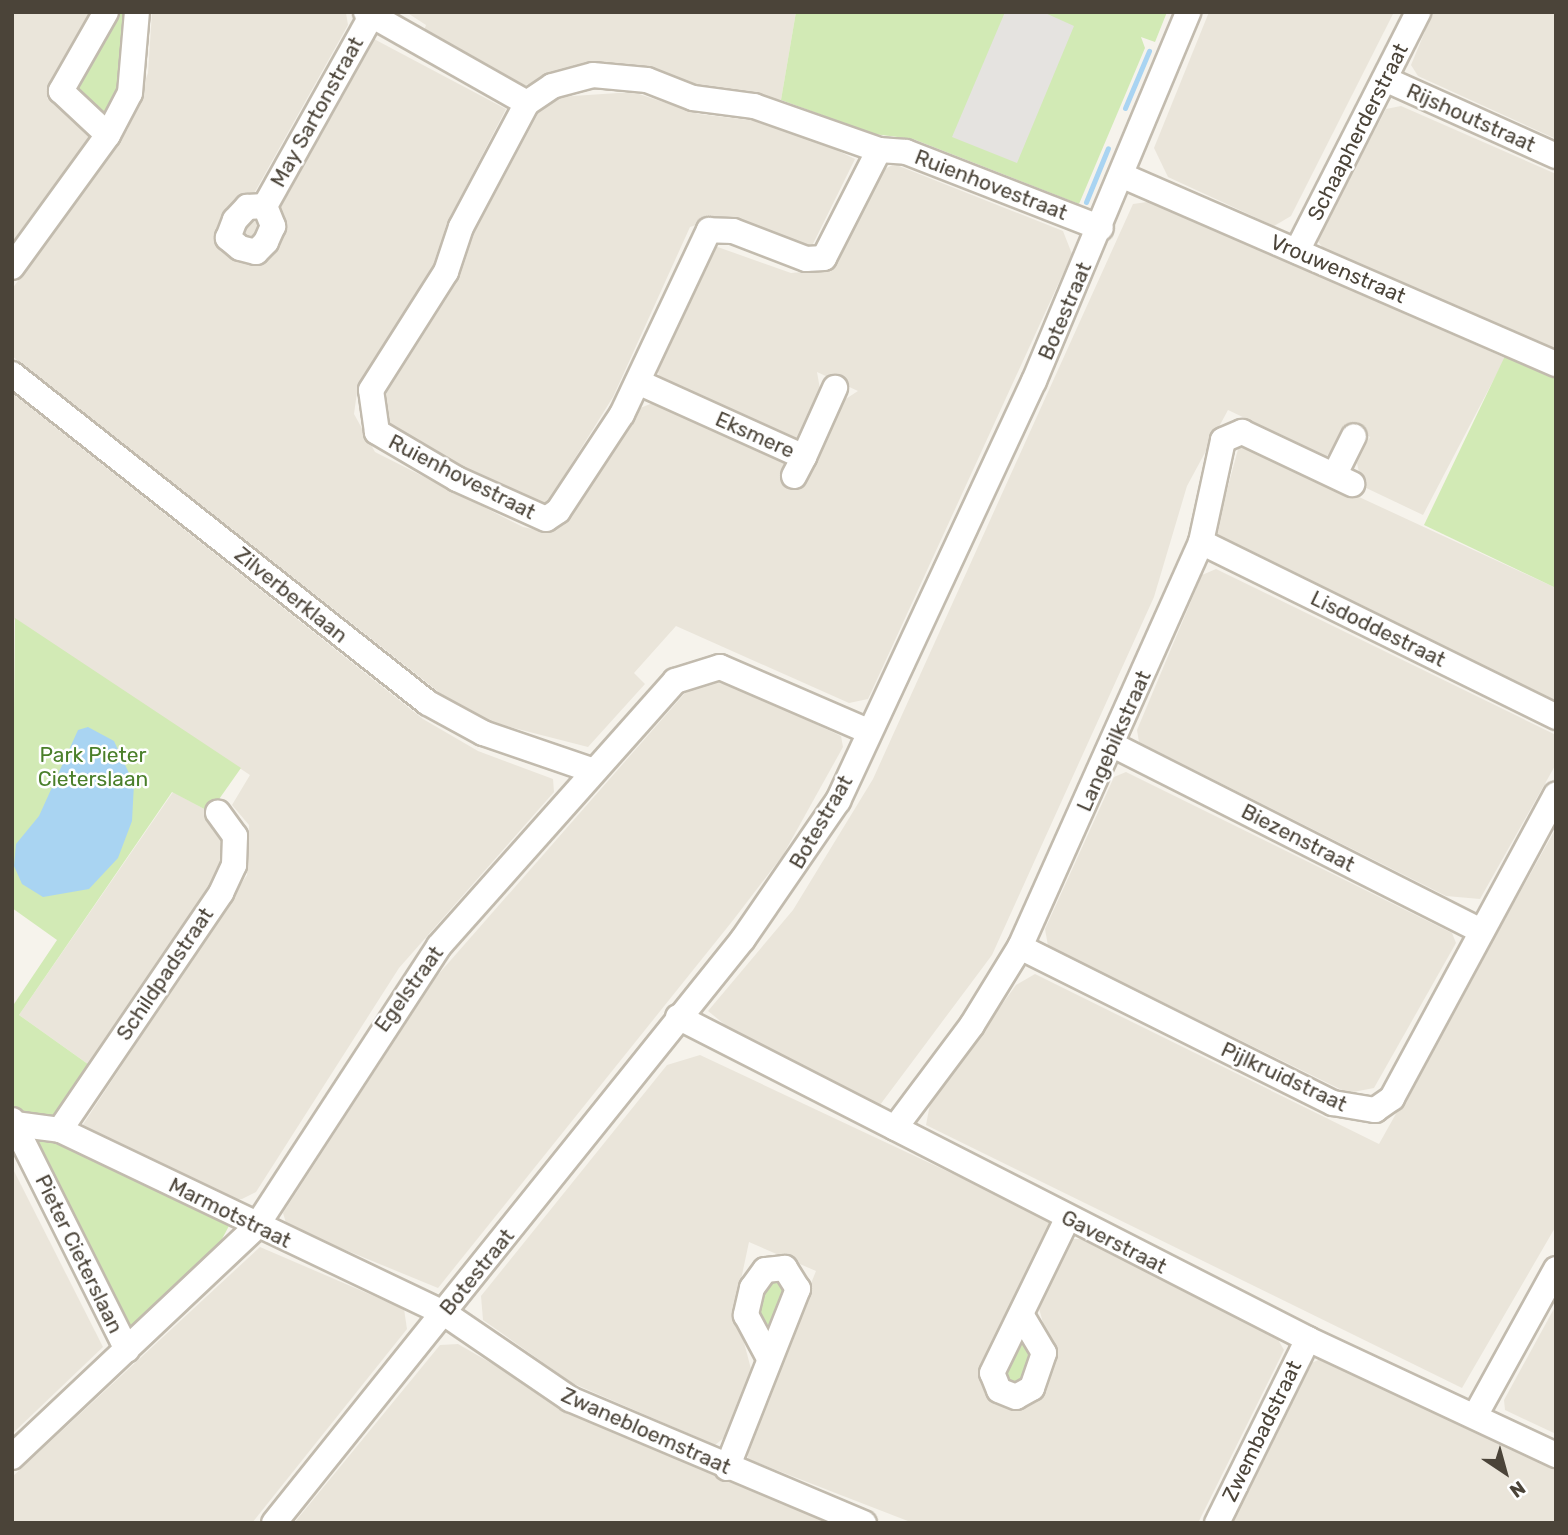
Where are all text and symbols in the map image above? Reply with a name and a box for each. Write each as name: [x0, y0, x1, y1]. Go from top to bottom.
street label: May Sartonstraat: [265, 32, 369, 192]
street label: Schaapherderstraat: [1302, 39, 1414, 225]
street label: Rijshoutstraat: [1403, 78, 1539, 158]
street label: Ruienhovestraat: [911, 144, 1071, 226]
street label: Vrouwenstraat: [1267, 229, 1409, 309]
street label: Botestraat: [1033, 258, 1097, 364]
street label: Eksmere: [711, 406, 799, 464]
street label: Ruienhovestraat: [384, 429, 540, 525]
street label: Zilverberklaan: [230, 542, 352, 648]
street label: Lisdoddestraat: [1306, 585, 1450, 673]
street label: Langebilkstraat: [1072, 667, 1156, 815]
park label: Park Pieter Cieterslaan: [38, 742, 148, 792]
street label: Botestraat: [784, 771, 858, 873]
street label: Biezenstraat: [1237, 799, 1359, 877]
street label: Schildpadstraat: [111, 903, 219, 1045]
street label: Egelstraat: [369, 941, 449, 1037]
street label: Pijlkruidstraat: [1217, 1037, 1351, 1117]
street label: Pieter Cieterslaan: [30, 1170, 128, 1338]
street label: Marmotstraat: [165, 1173, 295, 1253]
street label: Gaverstraat: [1057, 1205, 1171, 1279]
street label: Botestraat: [434, 1224, 520, 1320]
street label: Zwembadstraat: [1217, 1356, 1307, 1506]
street label: Zwanebloemstraat: [557, 1382, 735, 1480]
north arrow: [1470, 1437, 1540, 1507]
text: N: [1505, 1476, 1530, 1503]

